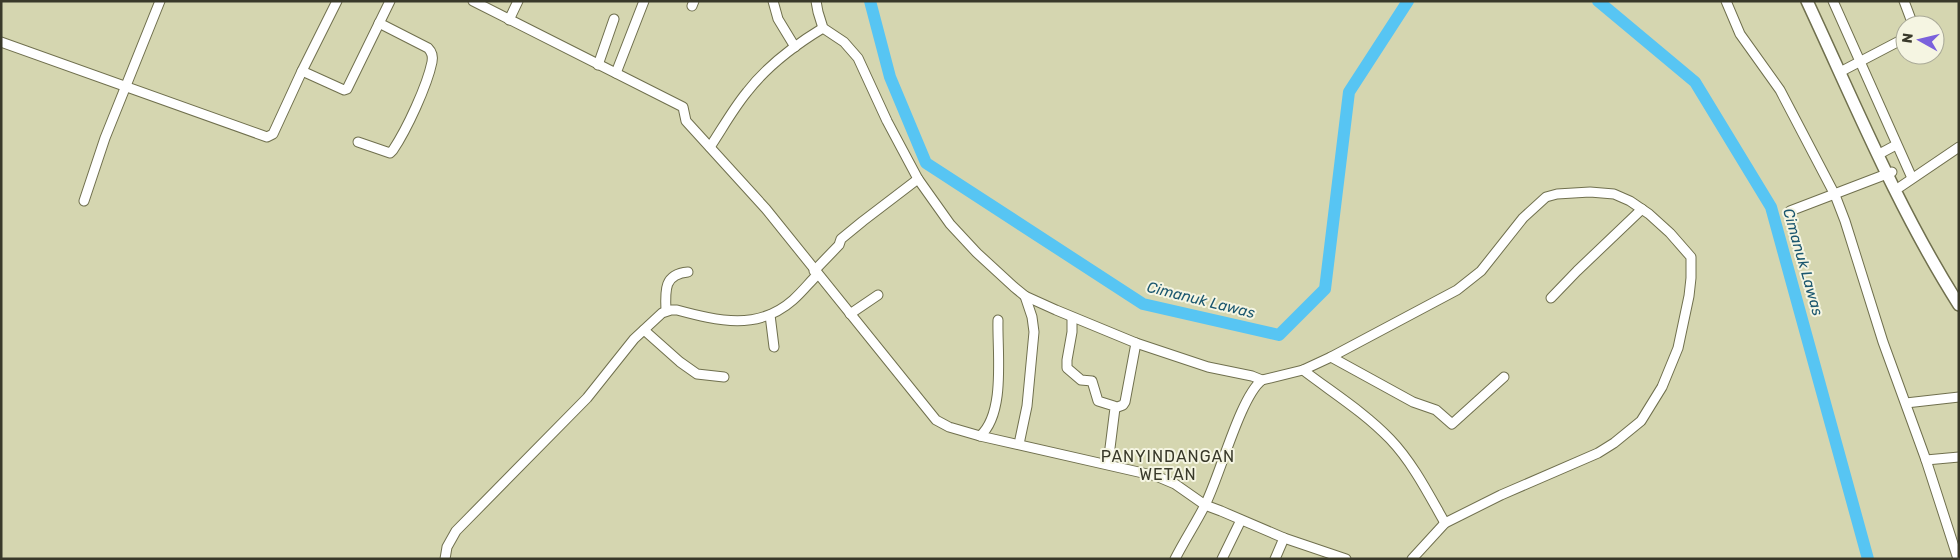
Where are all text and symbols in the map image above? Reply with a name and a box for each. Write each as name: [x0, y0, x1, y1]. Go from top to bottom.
north arrow: [1895, 15, 1945, 65]
text: N: [1899, 32, 1917, 44]
water label: Cimanuk Lawas: [1779, 206, 1827, 318]
water label: Cimanuk Lawas: [1145, 278, 1257, 322]
district label: PANYINDANGAN WETAN: [1101, 447, 1235, 484]

